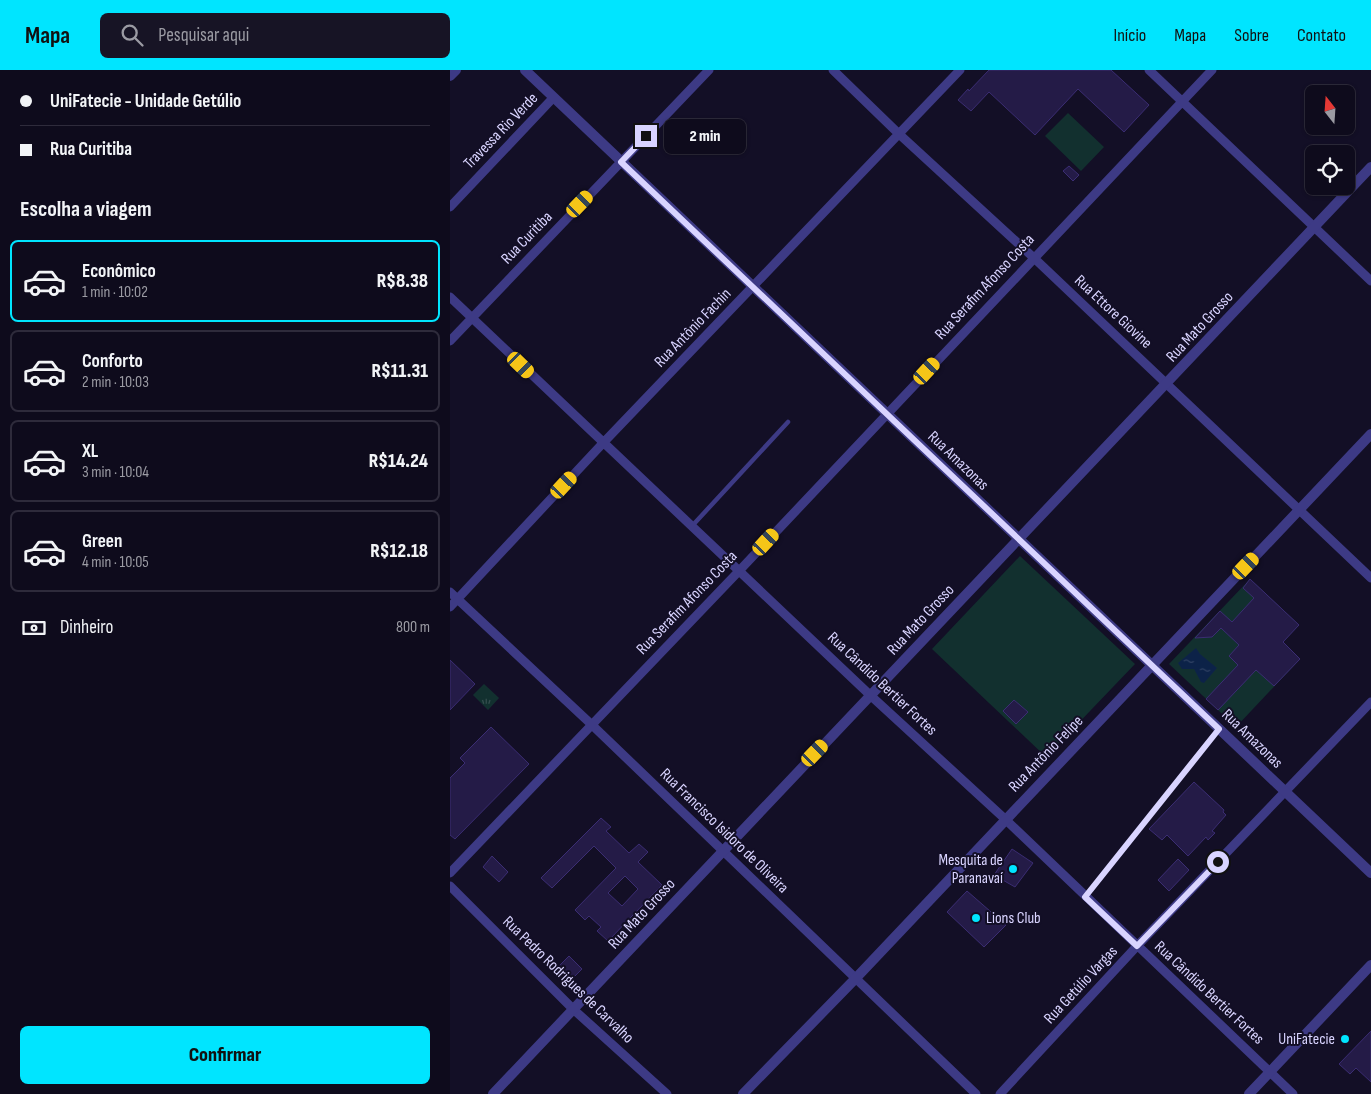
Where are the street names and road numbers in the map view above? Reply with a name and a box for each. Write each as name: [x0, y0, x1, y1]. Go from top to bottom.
street label: Travessa Rio Verde: [460, 89, 542, 173]
street label: Rua Curitiba: [497, 208, 557, 268]
street label: Rua Serafim Afonso Costa: [931, 230, 1039, 344]
street label: Rua Ettore Giovine: [1070, 271, 1156, 353]
street label: Rua Antônio Fachin: [651, 285, 735, 371]
street label: Rua Mato Grosso: [1163, 288, 1237, 366]
street label: Rua Amazonas: [924, 427, 993, 495]
street label: Rua Serafim Afonso Costa: [633, 547, 741, 659]
street label: Rua Mato Grosso: [884, 581, 958, 659]
street label: Rua Cândido Bertier Fortes: [823, 628, 941, 740]
street label: Rua Amazonas: [1218, 705, 1287, 773]
street label: Rua Antônio Felipe: [1005, 712, 1087, 796]
street label: Rua Francisco Isidoro de Oliveira: [656, 765, 792, 897]
street label: Rua Mato Grosso: [605, 875, 679, 953]
street label: Rua Pedro Rodrigues de Carvalho: [499, 913, 637, 1047]
street label: Rua Cândido Bertier Fortes: [1150, 937, 1268, 1049]
street label: Rua Getúlio Vargas: [1040, 942, 1122, 1028]

